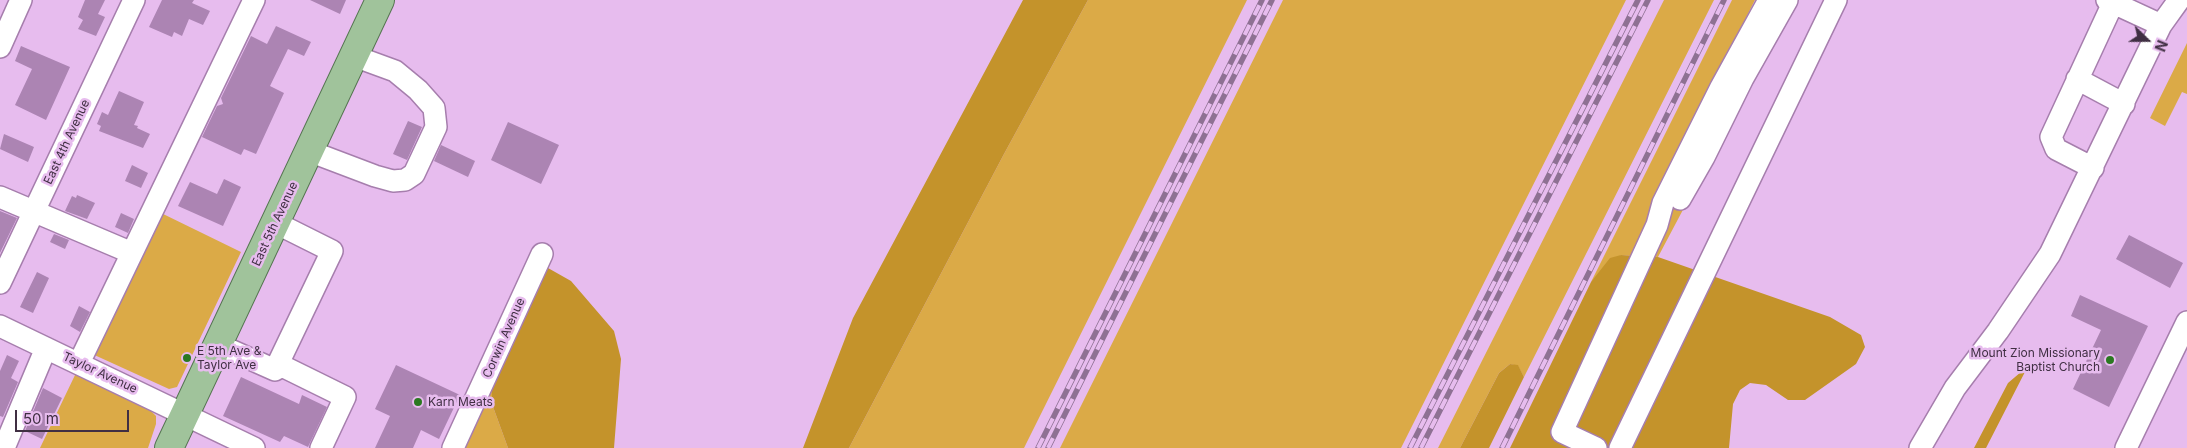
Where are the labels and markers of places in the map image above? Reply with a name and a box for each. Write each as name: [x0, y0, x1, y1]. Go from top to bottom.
place label: E 5th Ave & Taylor Ave: [197, 344, 261, 372]
place label: Mount Zion Missionary Baptist Church: [1971, 346, 2100, 374]
marker: E 5th Ave & Taylor Ave: [181, 352, 193, 364]
marker: Mount Zion Missionary Baptist Church: [2104, 354, 2116, 366]
place label: Karn Meats: [428, 395, 493, 409]
marker: Karn Meats: [412, 396, 424, 408]

